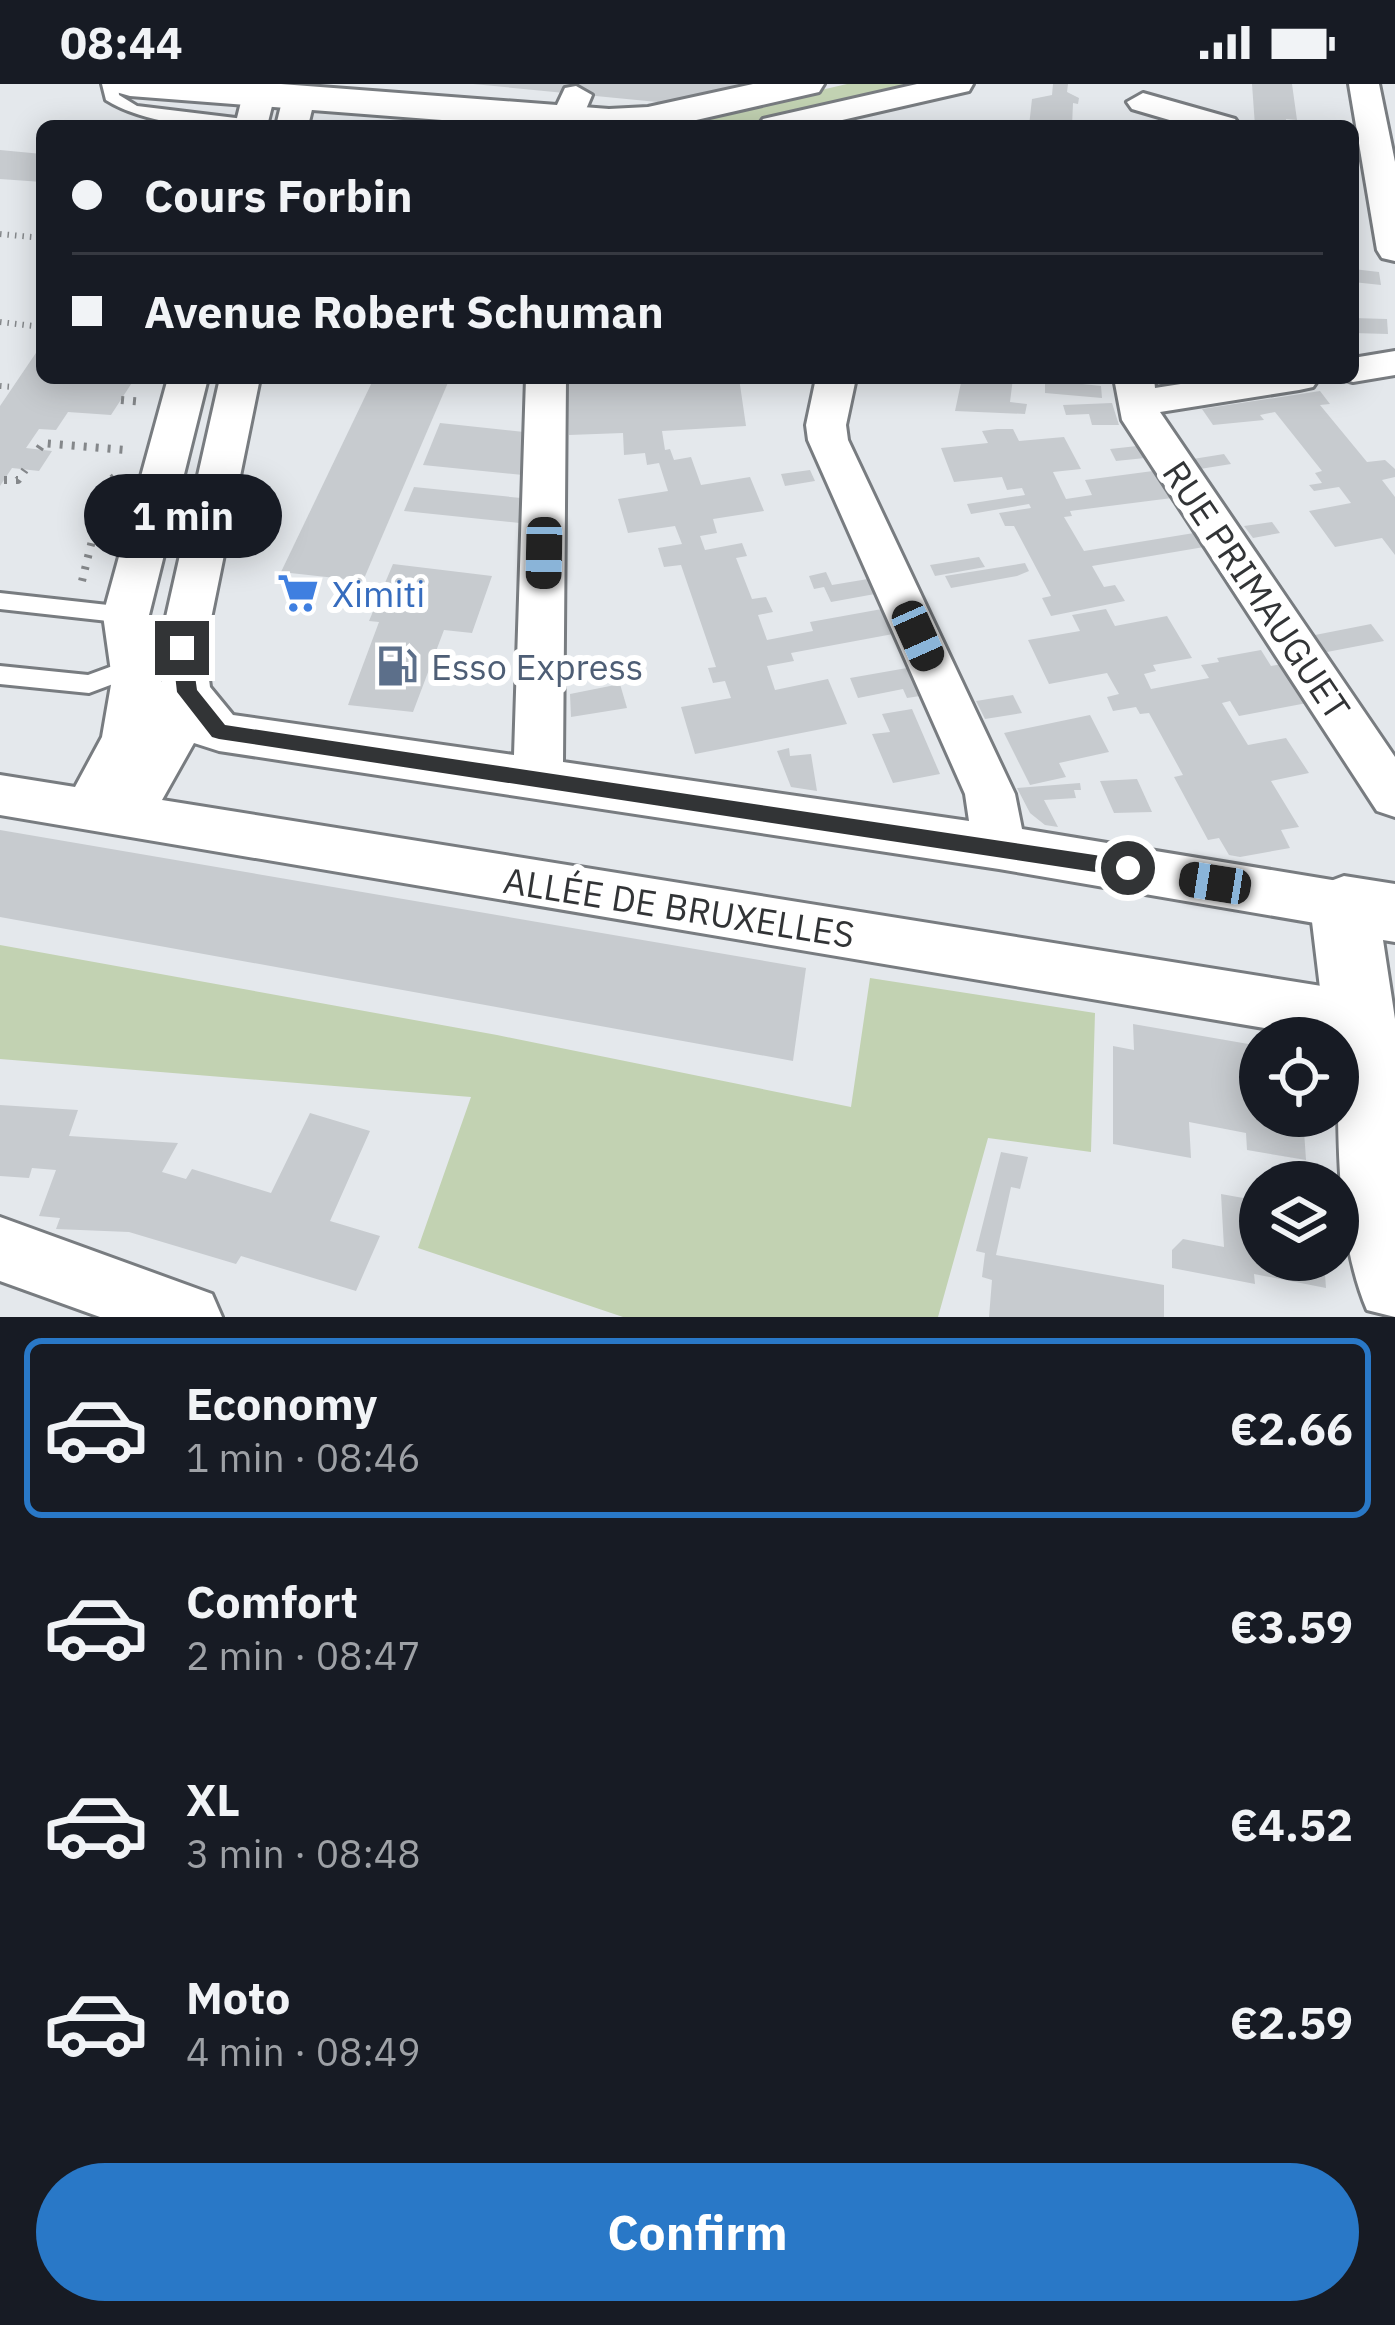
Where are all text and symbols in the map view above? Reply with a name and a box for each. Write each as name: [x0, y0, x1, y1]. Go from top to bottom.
text: 08:44: [60, 13, 183, 71]
text: Cours Forbin: [144, 166, 412, 224]
text: Avenue Robert Schuman: [144, 282, 664, 340]
street label: RUE PRIMAUGUET: [1153, 451, 1361, 729]
callout: 1 min: [83, 474, 281, 558]
text: 1 min: [132, 490, 234, 541]
car: [525, 517, 563, 589]
supermarket icon: Ximiti: [275, 570, 321, 616]
place label: Ximiti: [332, 570, 425, 617]
car: [887, 596, 949, 676]
route end: [155, 621, 209, 675]
fuel station icon: Esso Express: [374, 643, 420, 689]
place label: Esso Express: [431, 643, 643, 690]
route start: [1101, 841, 1155, 895]
street label: ALLÉE DE BRUXELLES: [500, 856, 858, 958]
car: [1177, 860, 1253, 906]
map controls: [1239, 1017, 1359, 1281]
button: locate: [1239, 1017, 1359, 1137]
button: layers: [1239, 1161, 1359, 1281]
icon: car: [42, 1374, 150, 1482]
text: Economy: [186, 1374, 377, 1432]
text: €2.66: [1230, 1399, 1353, 1457]
text: 1 min · 08:46: [186, 1432, 421, 1483]
icon: car: [42, 1572, 150, 1680]
text: Comfort: [186, 1572, 358, 1630]
text: €3.59: [1230, 1597, 1353, 1655]
text: 2 min · 08:47: [186, 1630, 421, 1681]
icon: car: [42, 1770, 150, 1878]
text: XL: [186, 1770, 240, 1828]
text: €4.52: [1230, 1795, 1353, 1853]
text: 3 min · 08:48: [186, 1828, 421, 1879]
icon: car: [42, 1968, 150, 2076]
text: Moto: [186, 1968, 290, 2026]
text: €2.59: [1230, 1993, 1353, 2051]
text: 4 min · 08:49: [186, 2026, 421, 2077]
button: Confirm: [36, 2163, 1359, 2301]

